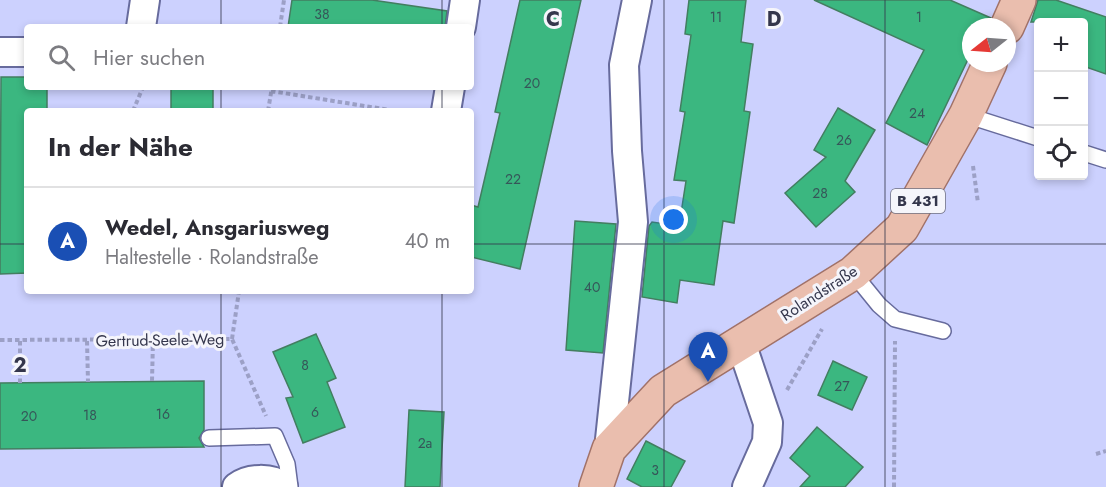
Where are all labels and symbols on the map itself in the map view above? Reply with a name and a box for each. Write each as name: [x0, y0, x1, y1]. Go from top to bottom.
house number: 38: [314, 4, 330, 24]
text: C: [546, 5, 560, 34]
text: D: [767, 5, 781, 34]
house number: 11: [710, 7, 722, 27]
house number: 1: [916, 7, 922, 27]
north arrow: [962, 18, 1016, 72]
house number: 20: [524, 73, 540, 93]
house number: 24: [909, 103, 925, 123]
house number: 26: [836, 130, 852, 150]
house number: 22: [505, 169, 521, 189]
house number: 28: [812, 183, 828, 203]
road number: B 431: [891, 189, 945, 213]
your location: [659, 205, 688, 234]
street label: Rolandstraße: [776, 260, 862, 326]
house number: 40: [584, 277, 600, 297]
street label: Gertrud-Seele-Weg: [95, 327, 225, 353]
pin: A: [688, 332, 728, 382]
text: 2: [13, 351, 27, 380]
house number: 8: [301, 355, 309, 375]
house number: 27: [834, 376, 850, 396]
house number: 6: [311, 402, 319, 422]
house number: 16: [156, 404, 170, 424]
house number: 18: [83, 405, 97, 425]
house number: 20: [21, 406, 37, 426]
house number: 2a: [418, 433, 432, 453]
house number: 3: [651, 460, 659, 480]

